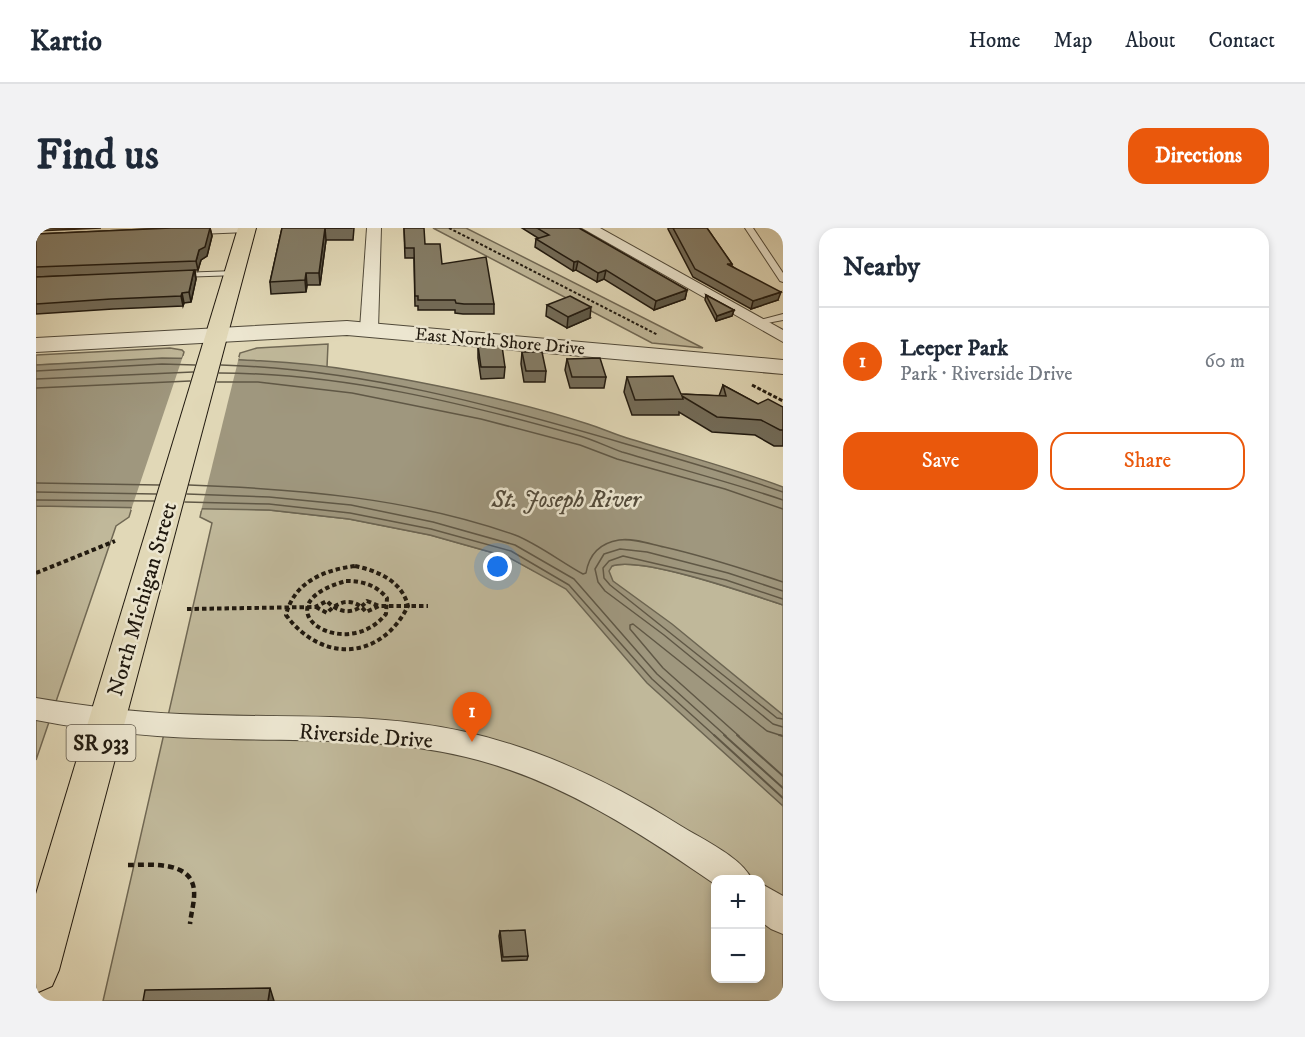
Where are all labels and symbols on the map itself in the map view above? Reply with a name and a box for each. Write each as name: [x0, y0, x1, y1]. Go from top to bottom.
street label: East North Shore Drive: [414, 324, 586, 360]
water label: St. Joseph River: [491, 485, 643, 515]
street label: North Michigan Street: [102, 499, 183, 699]
your location: [483, 552, 512, 581]
pin: 1: [452, 692, 492, 742]
street label: Riverside Drive: [298, 718, 434, 755]
road number: SR 933: [67, 725, 136, 761]

